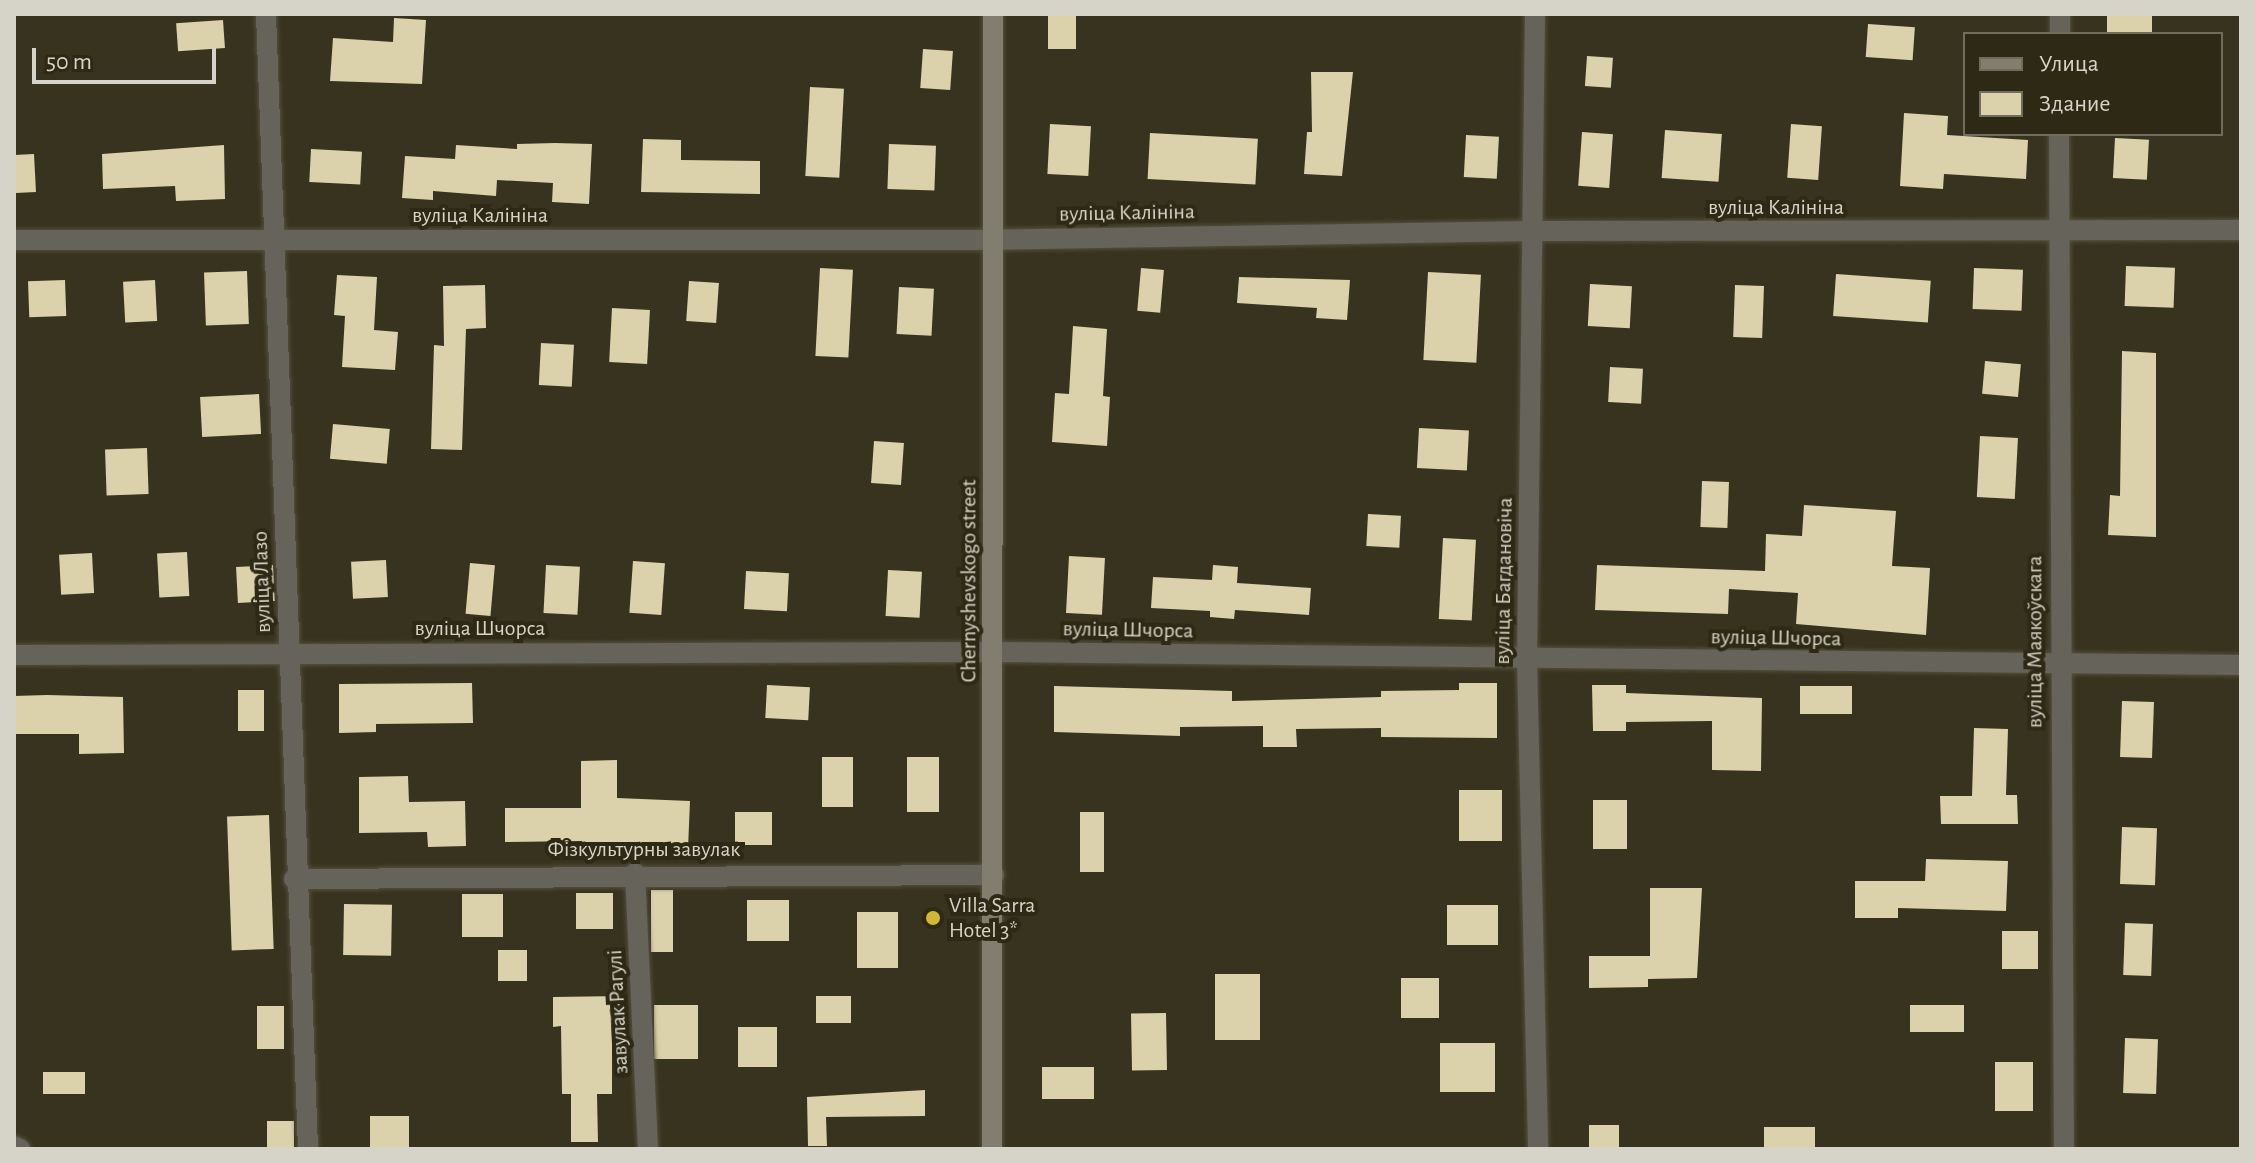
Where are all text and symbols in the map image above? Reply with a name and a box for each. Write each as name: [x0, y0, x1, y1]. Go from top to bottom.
scale bar: [36, 32, 220, 82]
legend: [1963, 32, 2223, 136]
text: 50 m: [46, 50, 92, 74]
text: Улица: [2039, 52, 2099, 76]
text: Здание: [2039, 92, 2110, 116]
street label: вуліца Калініна: [1708, 195, 1844, 221]
street label: вуліца Калініна: [1059, 199, 1195, 227]
street label: вуліца Калініна: [412, 203, 548, 229]
street label: Chernyshevskogo street: [956, 480, 982, 682]
street label: вуліца Багдановіча: [1489, 497, 1519, 665]
street label: вуліца Лазо: [247, 531, 277, 633]
street label: вуліца Маякоўскага: [2022, 556, 2048, 728]
street label: вуліца Шчорса: [415, 616, 545, 642]
street label: вуліца Шчорса: [1062, 616, 1194, 644]
street label: вуліца Шчорса: [1710, 624, 1842, 652]
street label: Фізкультурны завулак: [548, 837, 740, 863]
place label: Villa Sarra Hotel 3*: [949, 892, 1035, 944]
marker: Villa Sarra Hotel 3*: [924, 909, 942, 927]
street label: завулак Рагулі: [602, 949, 634, 1075]

